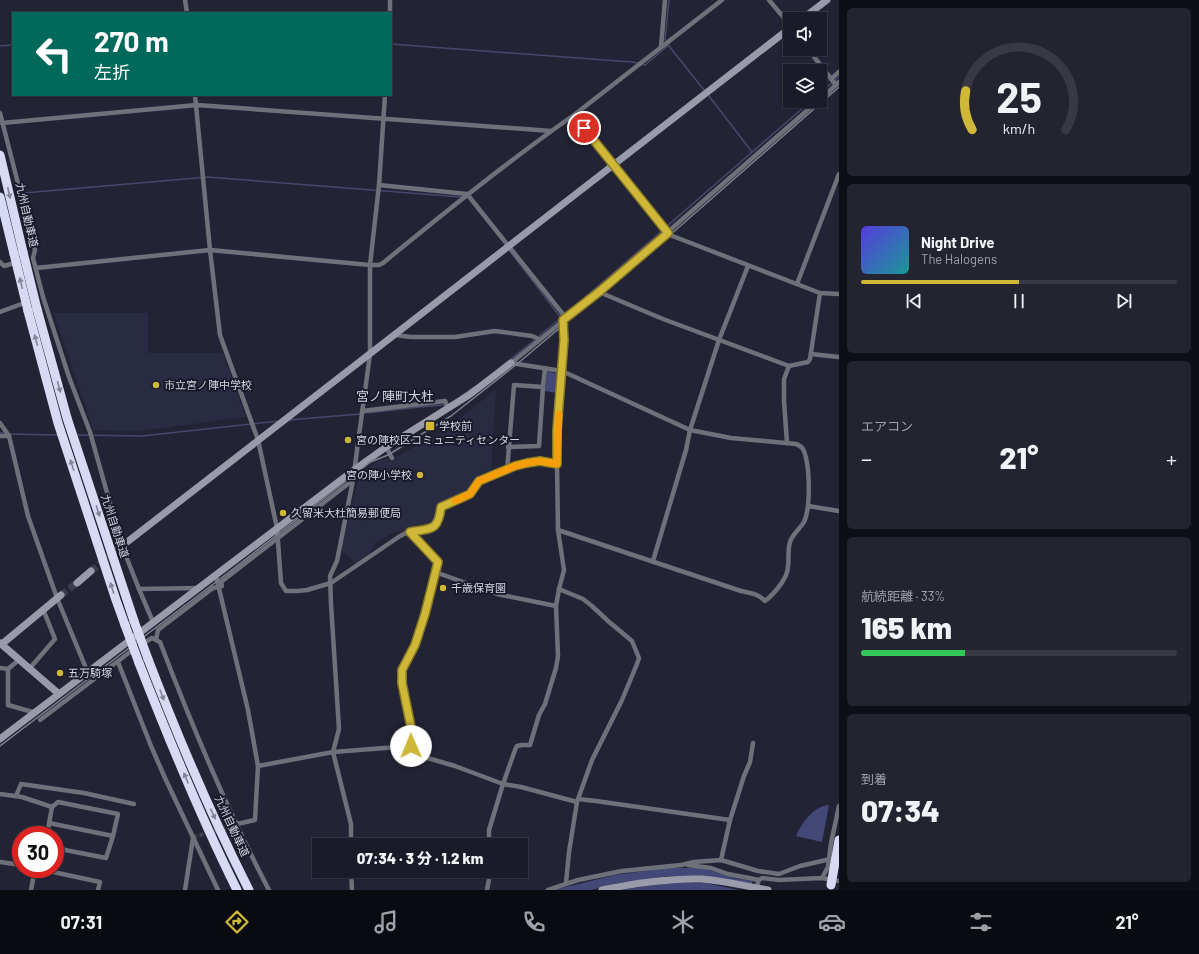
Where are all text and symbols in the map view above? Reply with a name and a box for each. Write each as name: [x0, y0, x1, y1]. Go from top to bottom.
map controls: [783, 12, 827, 108]
button: sound: [783, 12, 827, 56]
text: 270 m: [94, 24, 169, 58]
icon: left: [28, 28, 80, 80]
text: 左折: [94, 61, 130, 83]
button: layers: [783, 64, 827, 108]
text: 25: [996, 71, 1042, 121]
pin: [567, 111, 601, 145]
icon: arrive: [573, 117, 595, 139]
text: km/h: [1003, 120, 1035, 137]
street label: 九州自動車道: [14, 181, 41, 249]
one-way arrow: [6, 187, 12, 199]
text: Night Drive: [921, 233, 994, 251]
text: The Halogens: [921, 251, 997, 267]
one-way arrow: [18, 277, 24, 289]
icon: previous: [903, 290, 925, 312]
icon: pause: [1008, 290, 1030, 312]
icon: next: [1113, 290, 1135, 312]
one-way arrow: [33, 333, 39, 345]
place label: 市立宮ノ陣中学校: [164, 378, 252, 391]
marker: 市立宮ノ陣中学校: [151, 380, 161, 390]
one-way arrow: [56, 381, 62, 393]
district label: 宮ノ陣町大杜: [356, 388, 434, 404]
text: エアコン: [861, 418, 913, 434]
place label: 学校前: [439, 419, 472, 432]
marker: 学校前: [424, 420, 436, 432]
place label: 宮の陣校区コミュニティセンター: [356, 433, 520, 446]
marker: 宮の陣校区コミュニティセンター: [343, 435, 353, 445]
text: 21°: [1000, 439, 1038, 475]
text: −: [861, 445, 872, 471]
text: +: [1166, 445, 1177, 471]
one-way arrow: [69, 458, 75, 470]
place label: 宮の陣小学校: [346, 468, 412, 481]
marker: 宮の陣小学校: [415, 470, 425, 480]
street label: 九州自動車道: [99, 492, 132, 559]
one-way arrow: [95, 505, 101, 517]
place label: 久留米大杜簡易郵便局: [291, 506, 401, 519]
marker: 久留米大杜簡易郵便局: [278, 508, 288, 518]
place label: 千歳保育園: [451, 581, 506, 594]
one-way arrow: [109, 582, 115, 594]
marker: 千歳保育園: [438, 583, 448, 593]
text: 航続距離 · 33%: [861, 588, 945, 604]
text: 165 km: [861, 609, 952, 645]
place label: 五万騎塚: [68, 666, 112, 679]
marker: 五万騎塚: [55, 668, 65, 678]
one-way arrow: [159, 689, 165, 701]
position arrow: [390, 725, 432, 767]
text: 到着: [861, 771, 887, 787]
one-way arrow: [183, 772, 189, 783]
text: 07:34: [861, 792, 940, 828]
street label: 九州自動車道: [213, 793, 252, 858]
one-way arrow: [210, 809, 216, 820]
speed limit sign: 30: [12, 826, 64, 878]
text: 07:34 · 3 分 · 1.2 km: [357, 849, 483, 867]
icon: directions: [223, 908, 251, 936]
icon: music: [372, 908, 400, 936]
icon: phone: [520, 908, 548, 936]
icon: climate: [669, 908, 697, 936]
icon: car: [818, 908, 846, 936]
icon: filters: [967, 908, 995, 936]
text: 07:31: [60, 911, 102, 933]
text: 21°: [1115, 911, 1139, 933]

